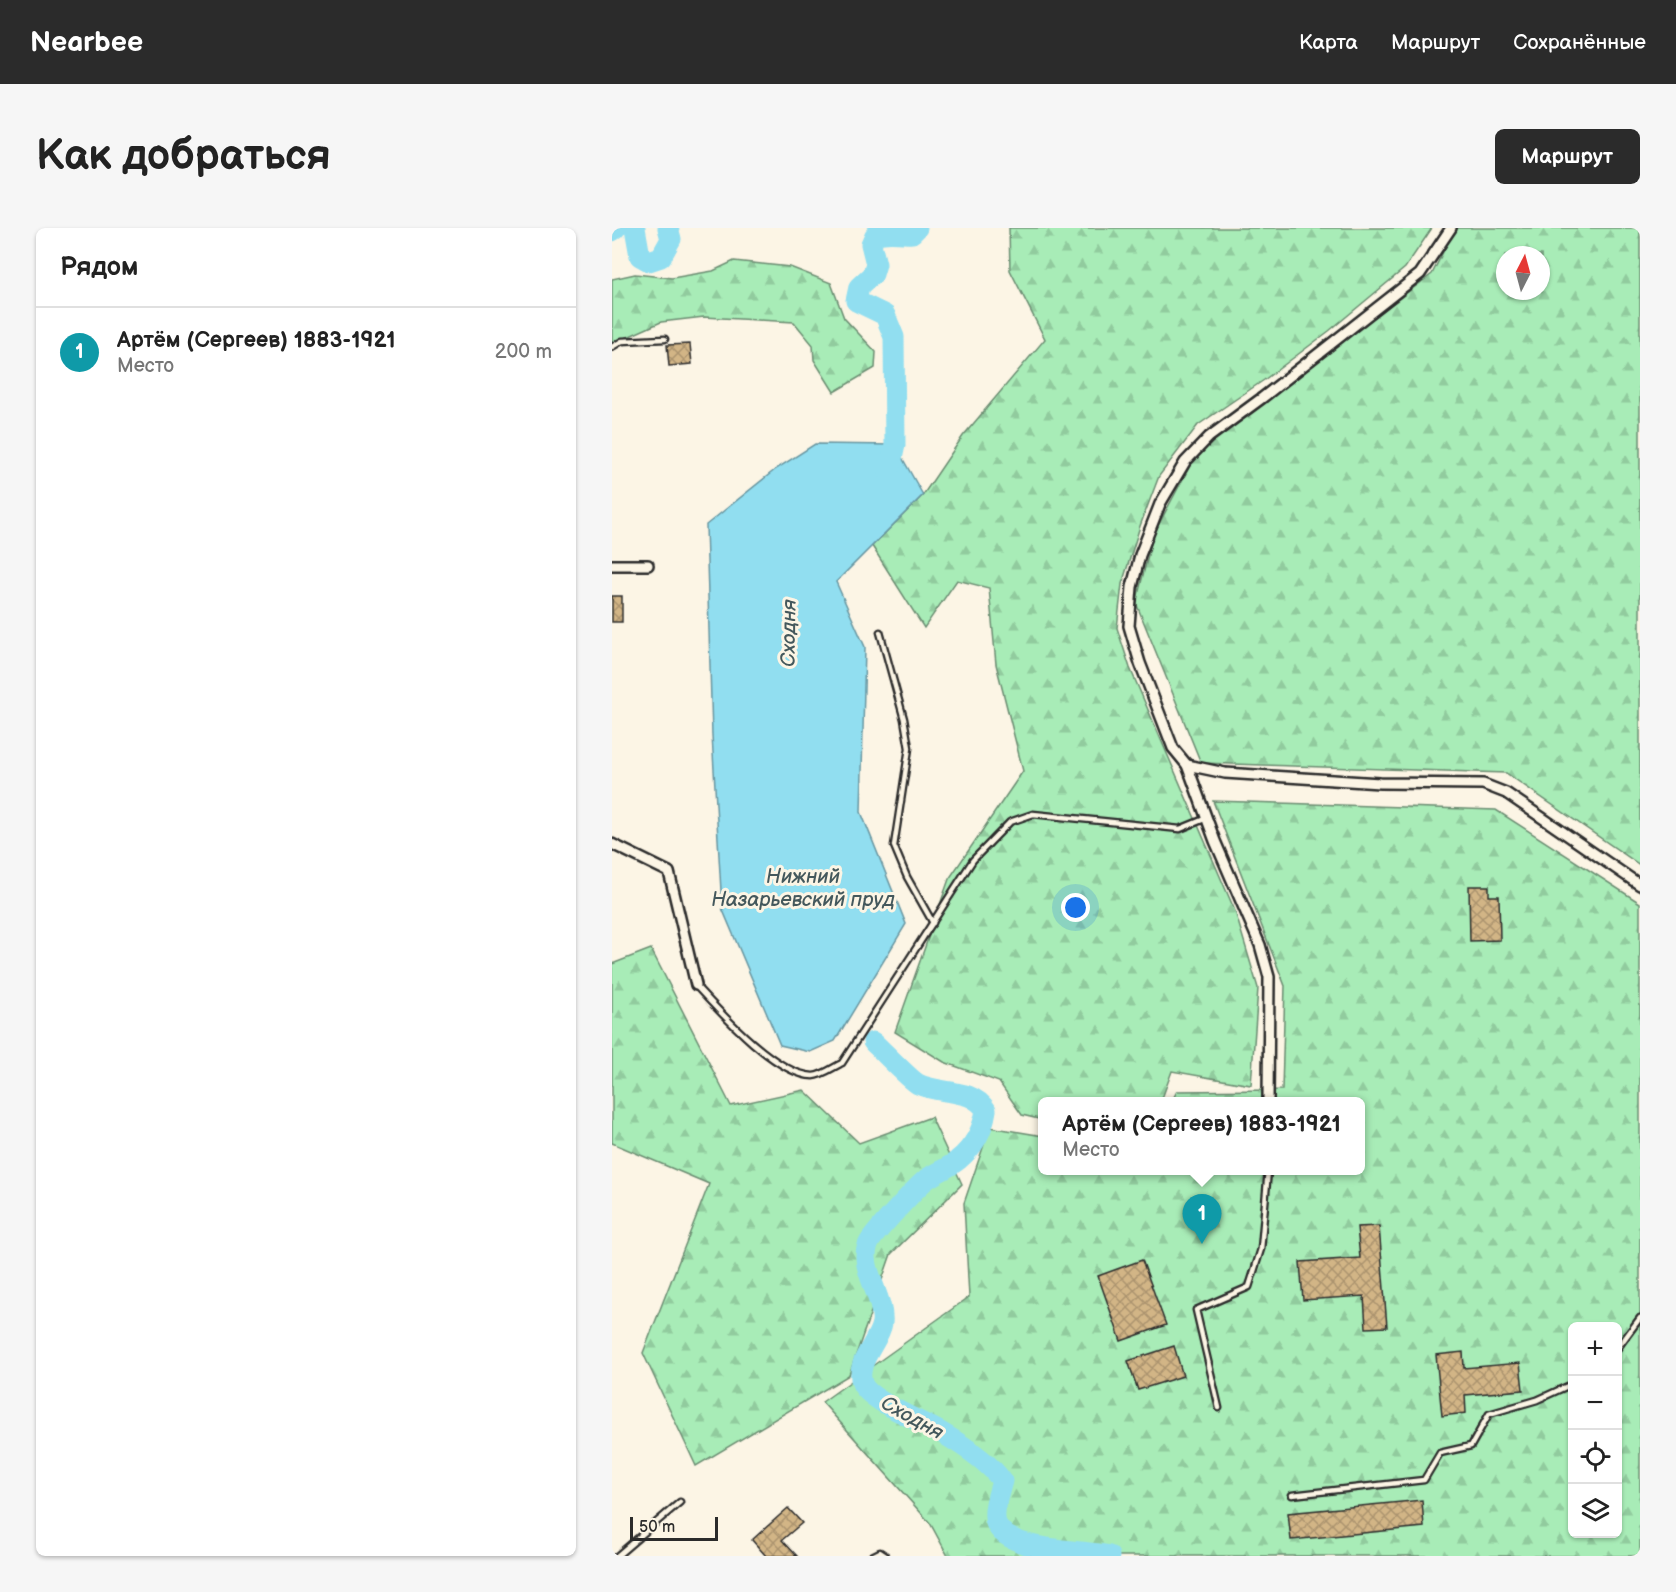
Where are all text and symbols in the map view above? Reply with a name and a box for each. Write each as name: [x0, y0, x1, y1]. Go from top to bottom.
text: Nearbee: [30, 26, 143, 59]
text: Карта: [1299, 30, 1358, 55]
text: Маршрут: [1391, 30, 1480, 55]
text: Сохранённые: [1513, 30, 1646, 55]
button: Маршрут: [1495, 129, 1640, 184]
text: Как добраться: [36, 131, 331, 182]
north arrow: [1496, 246, 1550, 300]
text: Рядом: [60, 252, 138, 283]
text: Артём (Сергеев) 1883-1921: [117, 327, 395, 354]
text: 1: [75, 340, 84, 364]
text: 200 m: [495, 340, 552, 364]
text: Место: [117, 354, 174, 378]
water label: Сходня: [776, 599, 802, 667]
water label: Нижний Назарьевский пруд: [711, 865, 895, 912]
your location: [1061, 893, 1090, 922]
popup: [1038, 1097, 1365, 1175]
text: Артём (Сергеев) 1883-1921: [1062, 1111, 1341, 1138]
text: Место: [1062, 1138, 1119, 1162]
pin: 1: [1182, 1194, 1222, 1244]
map controls: [1568, 1322, 1622, 1538]
button: +: [1568, 1322, 1622, 1376]
button: −: [1568, 1376, 1622, 1430]
water label: Сходня: [877, 1391, 947, 1445]
button: locate: [1568, 1430, 1622, 1484]
button: layers: [1568, 1484, 1622, 1538]
scale bar: [630, 1514, 718, 1542]
text: 50 m: [639, 1518, 675, 1537]

